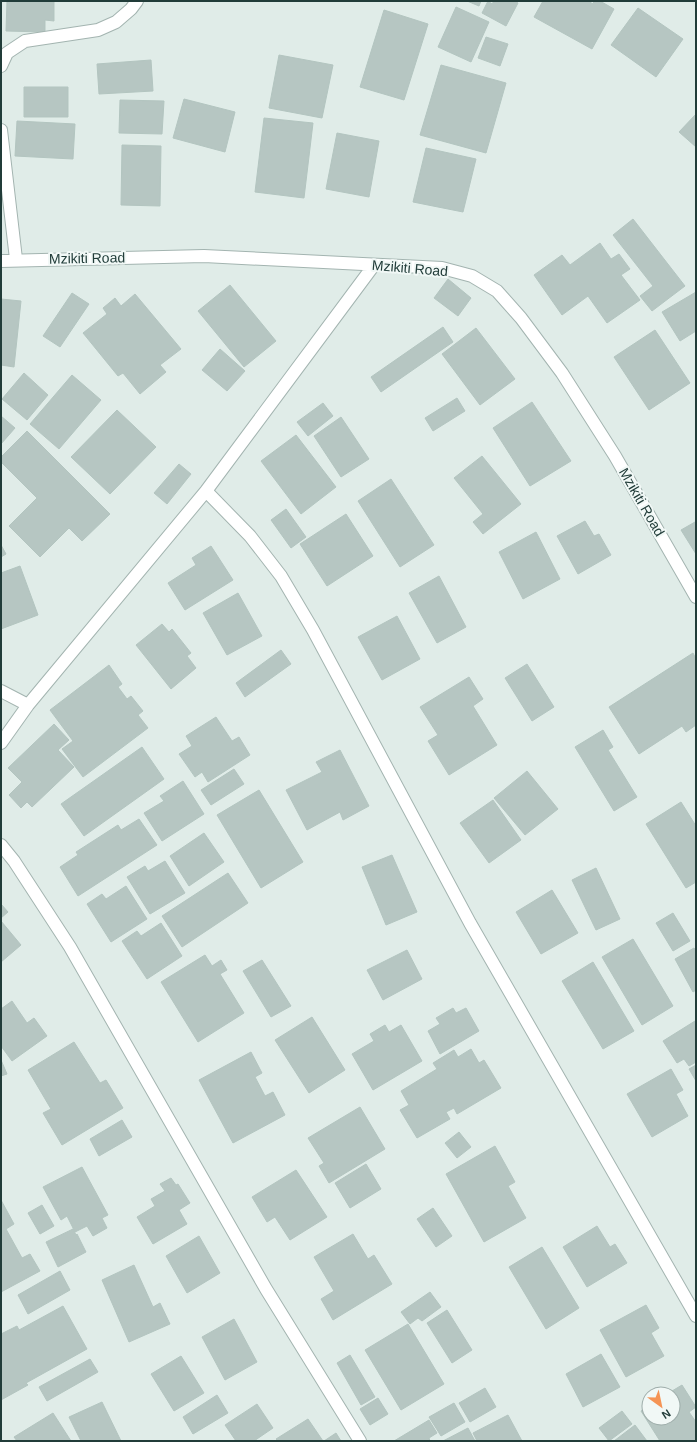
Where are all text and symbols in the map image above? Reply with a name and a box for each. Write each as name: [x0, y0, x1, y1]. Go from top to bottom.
street label: Mzikiti Road: [49, 249, 125, 267]
street label: Mzikiti Road: [371, 257, 449, 279]
street label: Mzikiti Road: [616, 465, 668, 539]
north arrow: [641, 1386, 681, 1426]
text: N: [660, 1407, 673, 1422]

